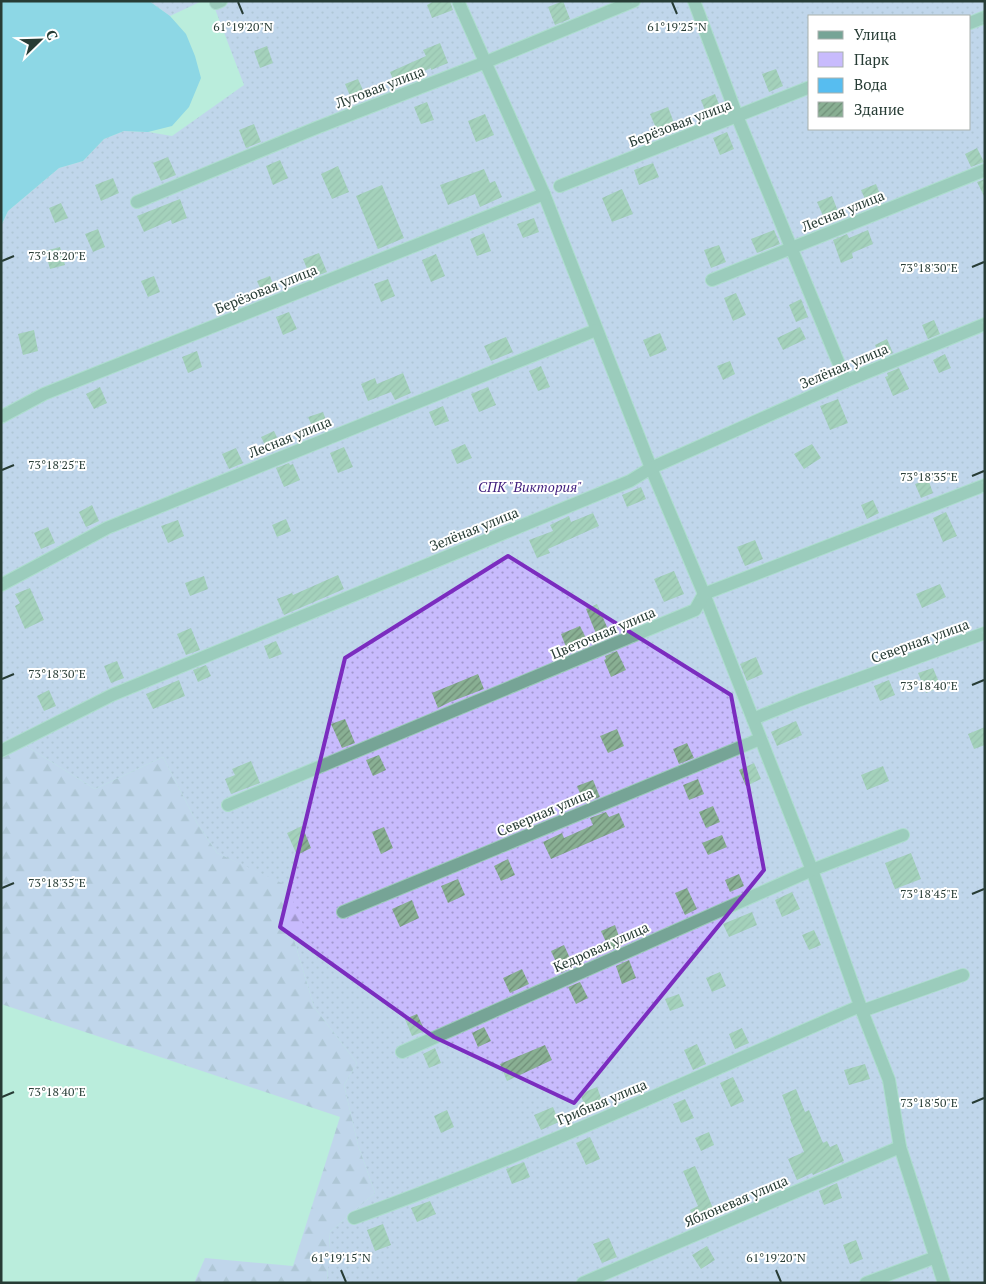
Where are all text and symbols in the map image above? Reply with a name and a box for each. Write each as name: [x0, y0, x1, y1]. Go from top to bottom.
north arrow: [15, 15, 65, 65]
legend: [808, 15, 971, 130]
text: 61°19'20"N: [213, 19, 273, 34]
text: 61°19'25"N: [647, 19, 707, 34]
text: Улица: [854, 24, 897, 44]
text: С: [42, 27, 63, 43]
text: Парк: [854, 49, 890, 69]
street label: Луговая улица: [332, 61, 427, 113]
text: Вода: [854, 74, 888, 94]
street label: Берёзовая улица: [626, 94, 734, 151]
text: Здание: [854, 99, 904, 119]
street label: Лесная улица: [798, 185, 887, 236]
text: 73°18'20"E: [28, 248, 86, 263]
street label: Берёзовая улица: [212, 259, 320, 318]
text: 73°18'30"E: [900, 260, 958, 275]
street label: Зелёная улица: [797, 338, 891, 393]
street label: Лесная улица: [245, 411, 334, 462]
text: 73°18'25"E: [28, 457, 86, 472]
text: 73°18'35"E: [900, 469, 958, 484]
park label: СПК "Виктория": [478, 477, 582, 496]
street label: Зелёная улица: [427, 502, 521, 555]
street label: Цветочная улица: [548, 602, 658, 663]
street label: Северная улица: [868, 614, 972, 667]
text: 73°18'30"E: [28, 666, 86, 681]
text: 73°18'40"E: [900, 678, 958, 693]
street label: Северная улица: [494, 783, 596, 840]
text: 73°18'35"E: [28, 875, 86, 890]
text: 73°18'45"E: [900, 886, 958, 901]
street label: Кедровая улица: [550, 917, 652, 976]
street label: Грибная улица: [554, 1074, 650, 1129]
text: 73°18'40"E: [28, 1084, 86, 1099]
text: 73°18'50"E: [900, 1095, 958, 1110]
street label: Яблоневая улица: [681, 1170, 791, 1231]
text: 61°19'15"N: [311, 1250, 371, 1265]
text: 61°19'20"N: [746, 1250, 806, 1265]

